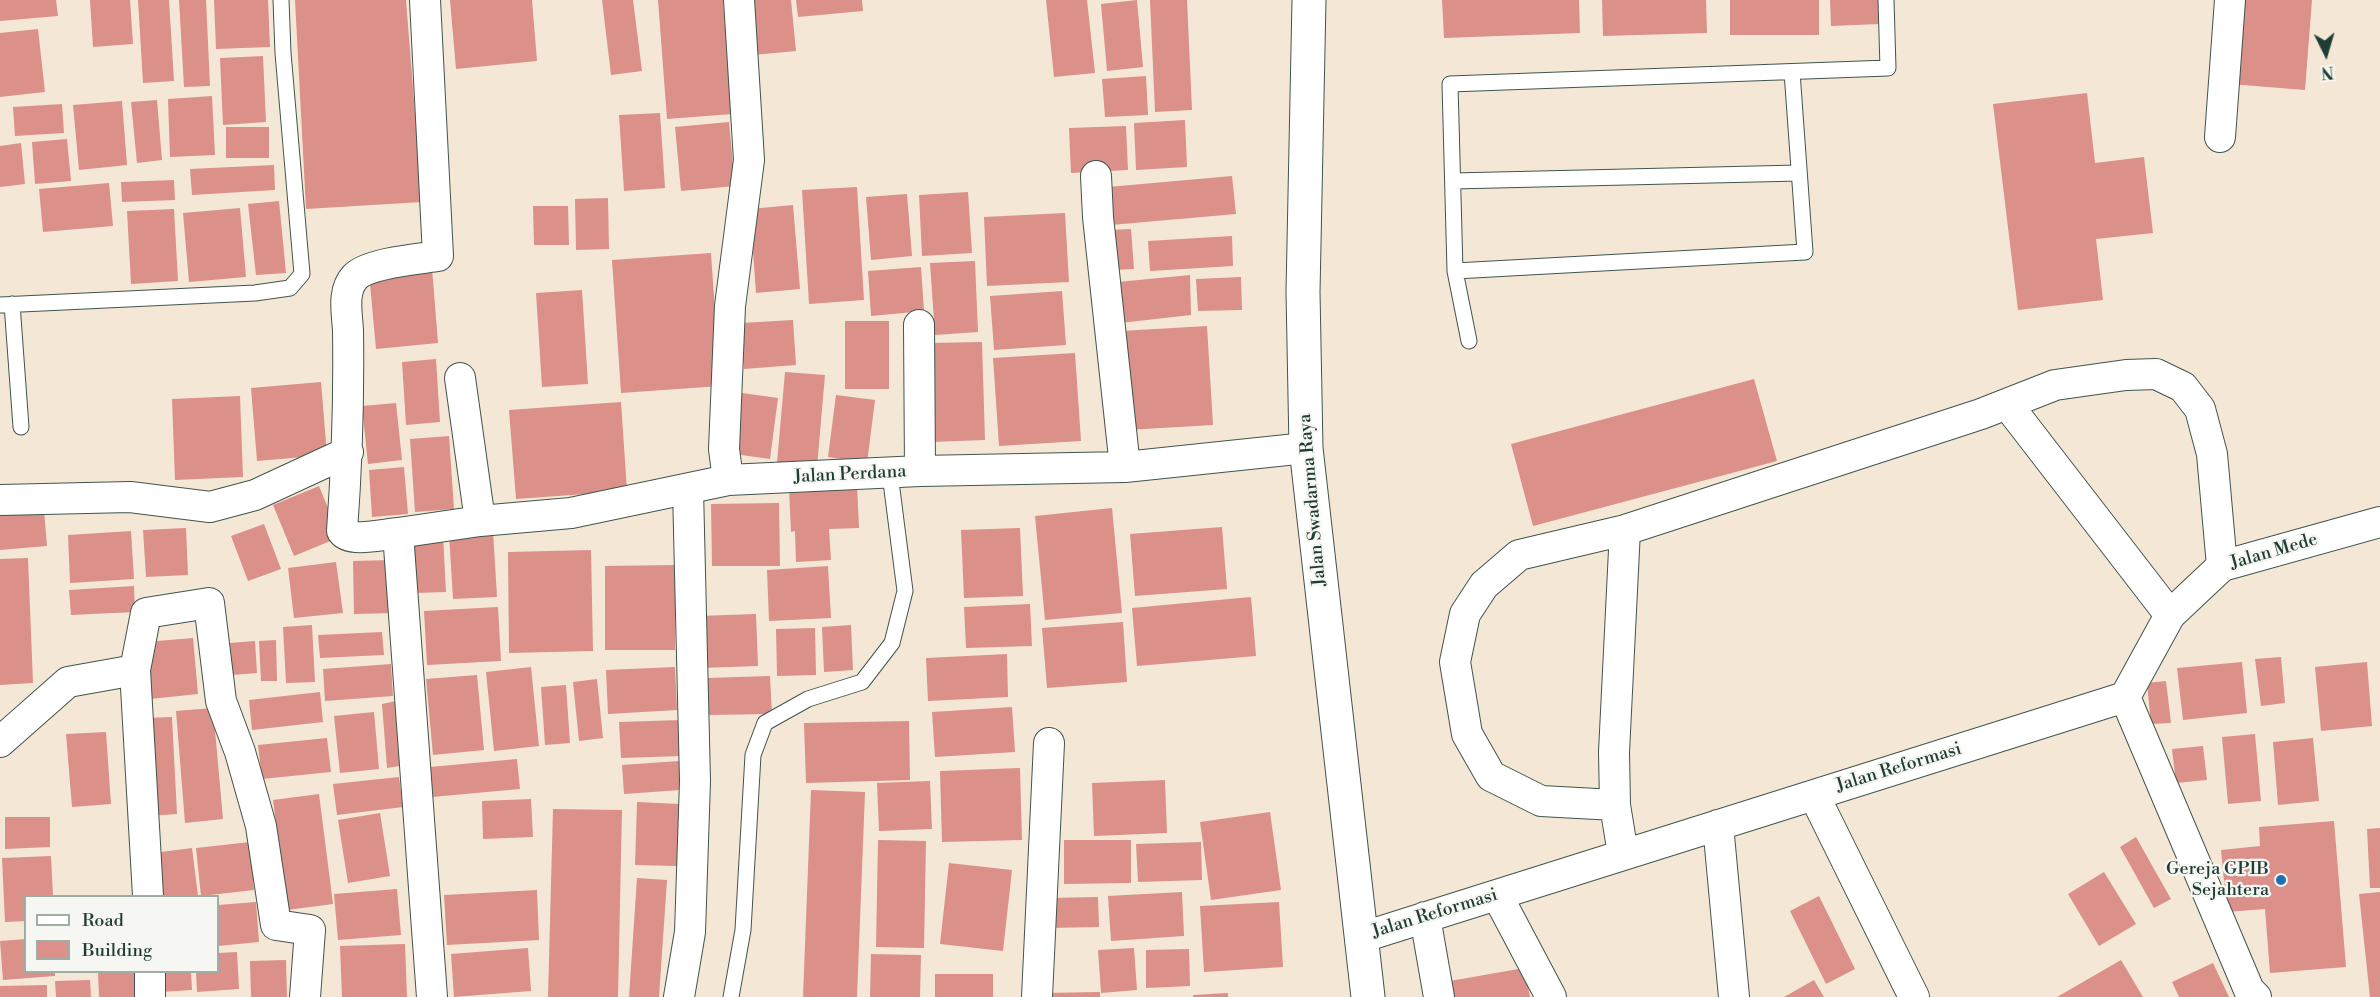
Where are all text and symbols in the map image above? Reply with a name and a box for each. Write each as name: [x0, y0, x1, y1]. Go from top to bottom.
north arrow: [2296, 24, 2356, 84]
text: N: [2320, 61, 2335, 82]
street label: Jalan Swadarma Raya: [1295, 413, 1331, 587]
street label: Jalan Perdana: [793, 461, 907, 489]
street label: Jalan Mede: [2228, 529, 2320, 575]
street label: Jalan Reformasi: [1834, 739, 1964, 797]
place label: Gereja GPIB Sejahtera: [2166, 859, 2269, 902]
marker: Gereja GPIB Sejahtera: [2274, 873, 2288, 887]
street label: Jalan Reformasi: [1370, 885, 1500, 943]
legend: [24, 895, 219, 973]
text: Road: [82, 909, 124, 932]
text: Building: [82, 939, 152, 962]

